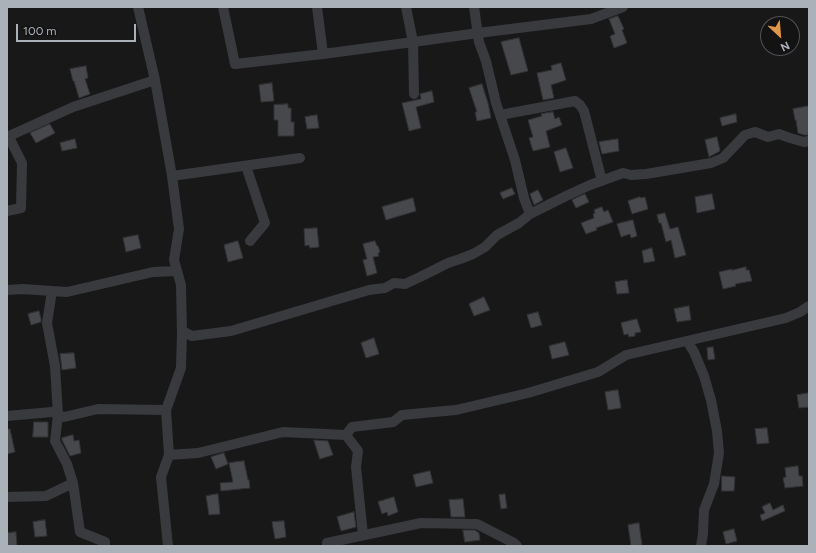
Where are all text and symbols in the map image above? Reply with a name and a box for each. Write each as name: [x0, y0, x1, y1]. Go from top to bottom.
scale bar: [18, 16, 138, 42]
north arrow: [760, 16, 800, 56]
text: 100 m: [23, 24, 57, 38]
text: N: [778, 39, 792, 54]

